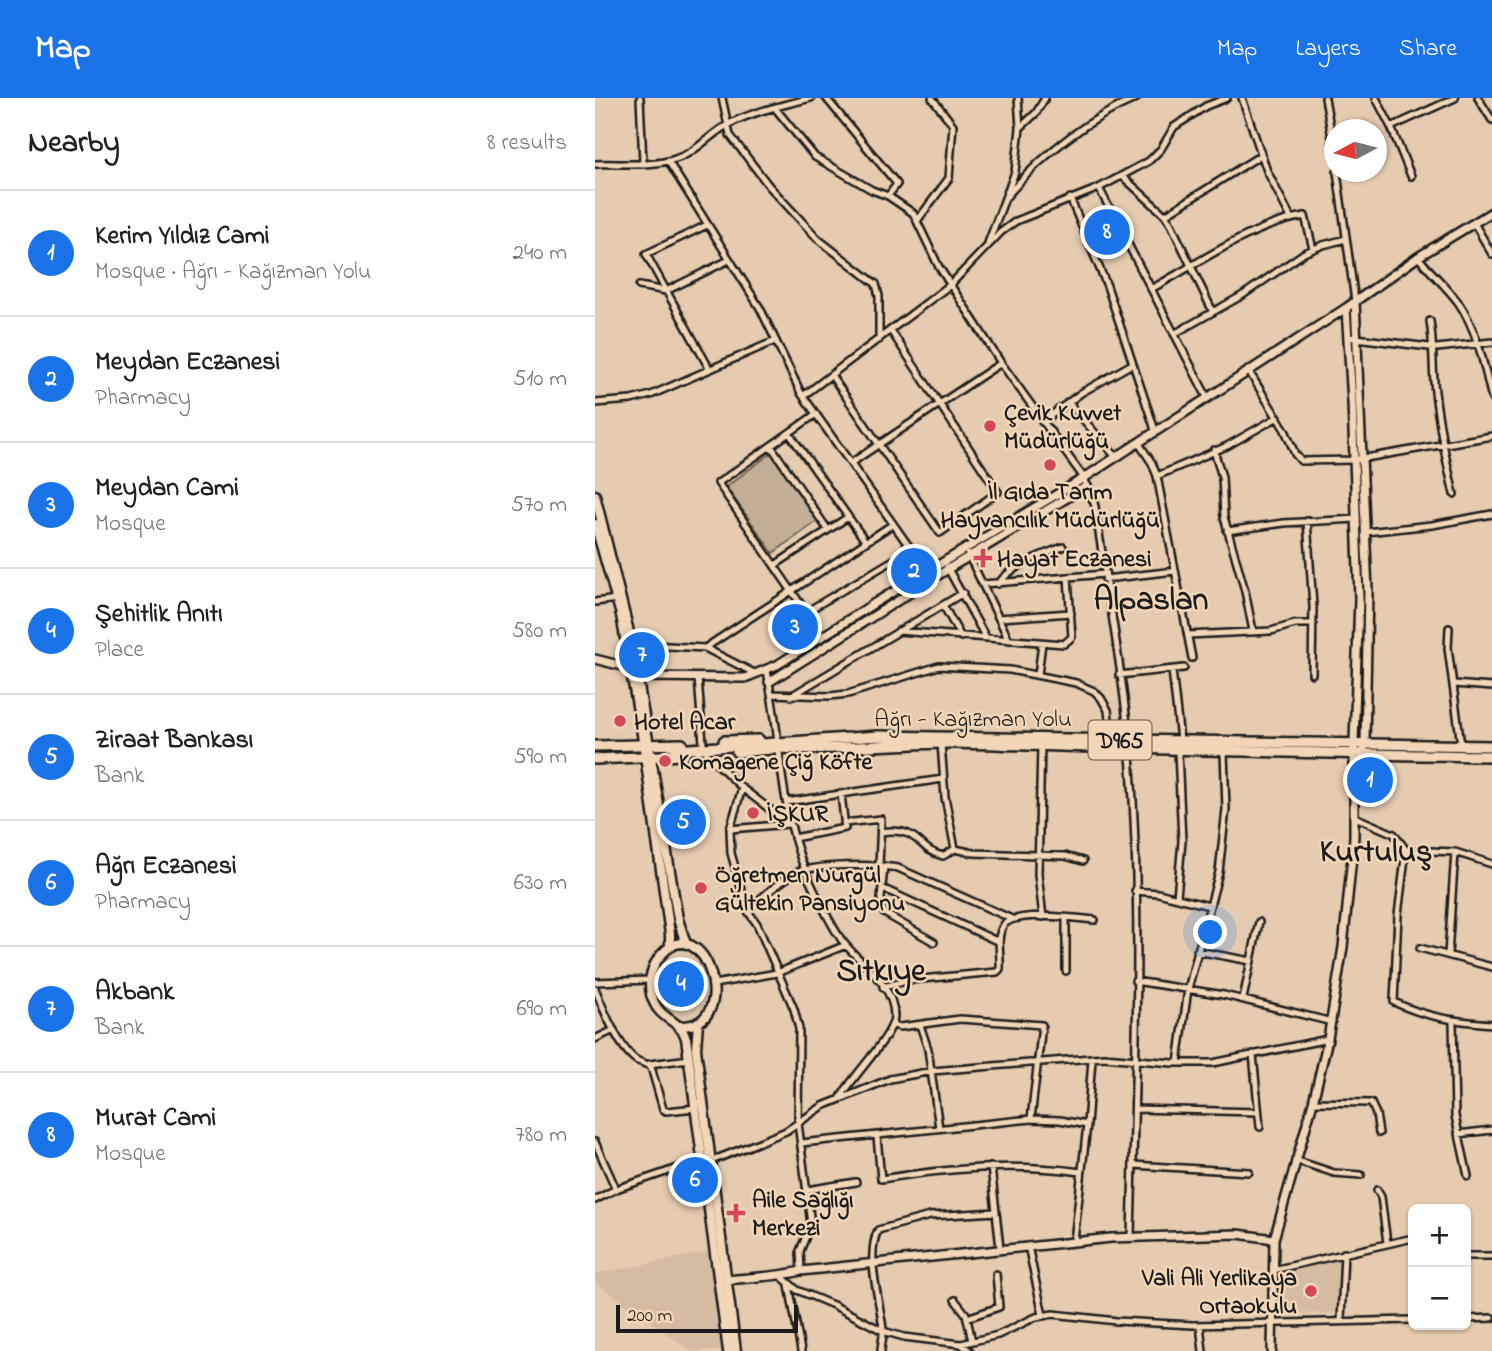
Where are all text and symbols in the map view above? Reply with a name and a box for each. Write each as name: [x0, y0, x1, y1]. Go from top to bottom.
text: Map: [35, 25, 91, 73]
text: Map: [1217, 32, 1257, 67]
text: Layers: [1295, 32, 1361, 67]
text: Share: [1399, 32, 1457, 67]
north arrow: [1324, 119, 1387, 182]
text: Nearby: [28, 122, 120, 166]
text: 8 results: [487, 127, 567, 160]
pin: 8: [1084, 206, 1130, 258]
text: Kerim Yıldız Cami: [95, 218, 270, 256]
text: 1: [47, 237, 55, 270]
text: 240 m: [513, 237, 567, 270]
text: Mosque · Ağrı - Kağızman Yolu: [95, 256, 371, 289]
text: Meydan Eczanesi: [95, 344, 280, 382]
text: 2: [45, 363, 57, 396]
text: 510 m: [513, 363, 567, 396]
text: Pharmacy: [95, 382, 191, 415]
place label: Çevik Kuvvet Müdürlüğü: [1004, 397, 1122, 461]
marker: Çevik Kuvvet Müdürlüğü: [982, 418, 998, 434]
marker: İl Gıda Tarım Hayvancılık Müdürlüğü: [1042, 457, 1058, 473]
text: Meydan Cami: [95, 470, 239, 508]
place label: İl Gıda Tarım Hayvancılık Müdürlüğü: [940, 476, 1160, 540]
text: 3: [46, 489, 56, 522]
text: 570 m: [511, 489, 567, 522]
text: Mosque: [95, 508, 166, 541]
place label: Hayat Eczanesi: [997, 543, 1152, 579]
pin: 2: [891, 545, 937, 597]
marker: Hayat Eczanesi: [975, 550, 991, 566]
district label: Alpaslan: [1094, 578, 1208, 625]
text: Şehitlik Anıtı: [95, 596, 223, 634]
pin: 3: [772, 601, 818, 653]
text: 4: [46, 615, 56, 648]
text: 580 m: [512, 615, 567, 648]
pin: 7: [619, 629, 665, 681]
text: Place: [95, 634, 144, 667]
street label: Ağrı - Kağızman Yolu: [874, 703, 1072, 738]
place label: Hotel Acar: [634, 706, 736, 741]
marker: Hotel Acar: [612, 713, 628, 729]
road number: D965: [1089, 720, 1151, 760]
text: Ziraat Bankası: [95, 722, 254, 760]
text: 5: [44, 741, 58, 774]
text: 590 m: [513, 741, 567, 774]
place label: Komagene Çiğ Köfte: [679, 746, 873, 782]
marker: Komagene Çiğ Köfte: [657, 753, 673, 769]
pin: 1: [1347, 754, 1393, 806]
text: Bank: [95, 760, 144, 793]
pin: 5: [660, 796, 706, 848]
place label: İŞKUR: [767, 798, 829, 833]
marker: İŞKUR: [745, 805, 761, 821]
district label: Kurtuluş: [1320, 830, 1432, 877]
text: Ağrı Eczanesi: [95, 848, 237, 886]
place label: Öğretmen Nurgül Gültekin Pansiyonu: [715, 859, 905, 923]
text: 6: [46, 867, 56, 900]
text: 630 m: [514, 867, 567, 900]
marker: Öğretmen Nurgül Gültekin Pansiyonu: [693, 880, 709, 896]
text: Pharmacy: [95, 886, 191, 919]
your location: [1193, 915, 1227, 949]
district label: Sıtkıye: [837, 949, 927, 997]
pin: 4: [658, 958, 704, 1010]
text: Akbank: [95, 974, 174, 1012]
text: 7: [46, 993, 56, 1026]
text: 690 m: [516, 993, 567, 1026]
text: Bank: [95, 1012, 144, 1045]
text: Murat Cami: [95, 1100, 216, 1138]
text: 8: [47, 1119, 55, 1152]
text: 780 m: [515, 1119, 567, 1152]
text: Mosque: [95, 1138, 166, 1171]
pin: 6: [672, 1154, 718, 1206]
place label: Aile Sağlığı Merkezi: [752, 1184, 854, 1247]
marker: Aile Sağlığı Merkezi: [726, 1203, 746, 1223]
map controls: [1408, 1204, 1471, 1330]
button: +: [1408, 1204, 1471, 1267]
place label: Vali Ali Yerlikaya Ortaokulu: [1141, 1262, 1297, 1325]
button: −: [1408, 1267, 1471, 1330]
marker: Vali Ali Yerlikaya Ortaokulu: [1303, 1283, 1319, 1299]
scale bar: [616, 1302, 798, 1334]
text: 200 m: [627, 1303, 672, 1330]

